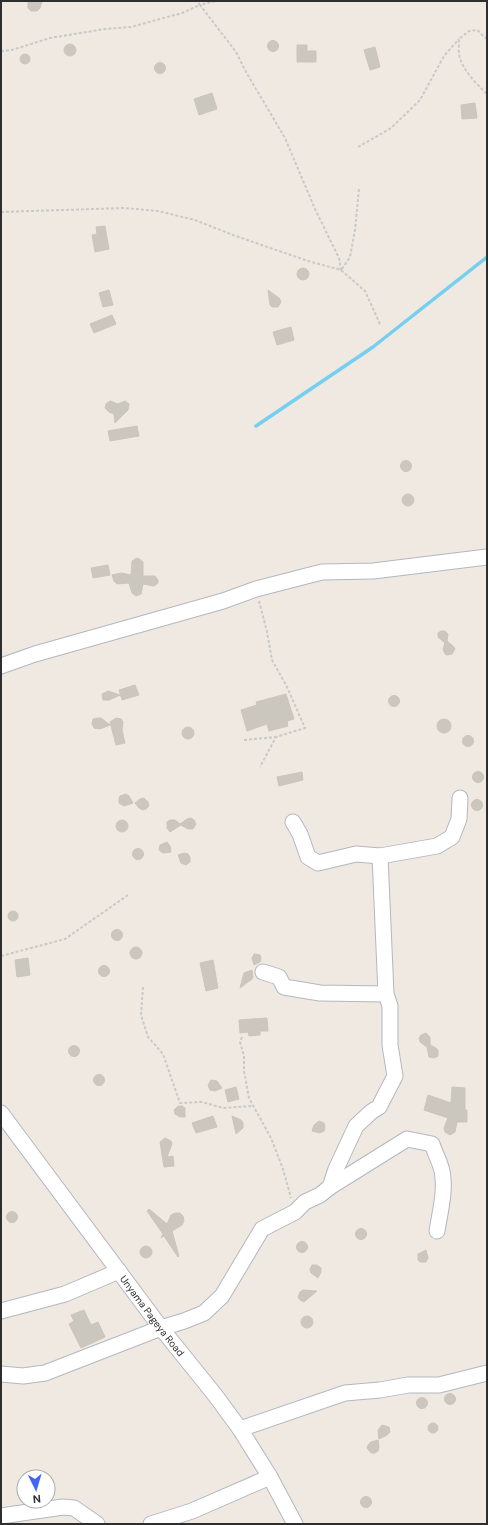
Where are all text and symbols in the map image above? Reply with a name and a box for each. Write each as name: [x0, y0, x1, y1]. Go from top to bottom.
street label: Unyama Pageya Road: [117, 1273, 187, 1359]
north arrow: [16, 1469, 56, 1509]
text: N: [32, 1492, 41, 1506]

